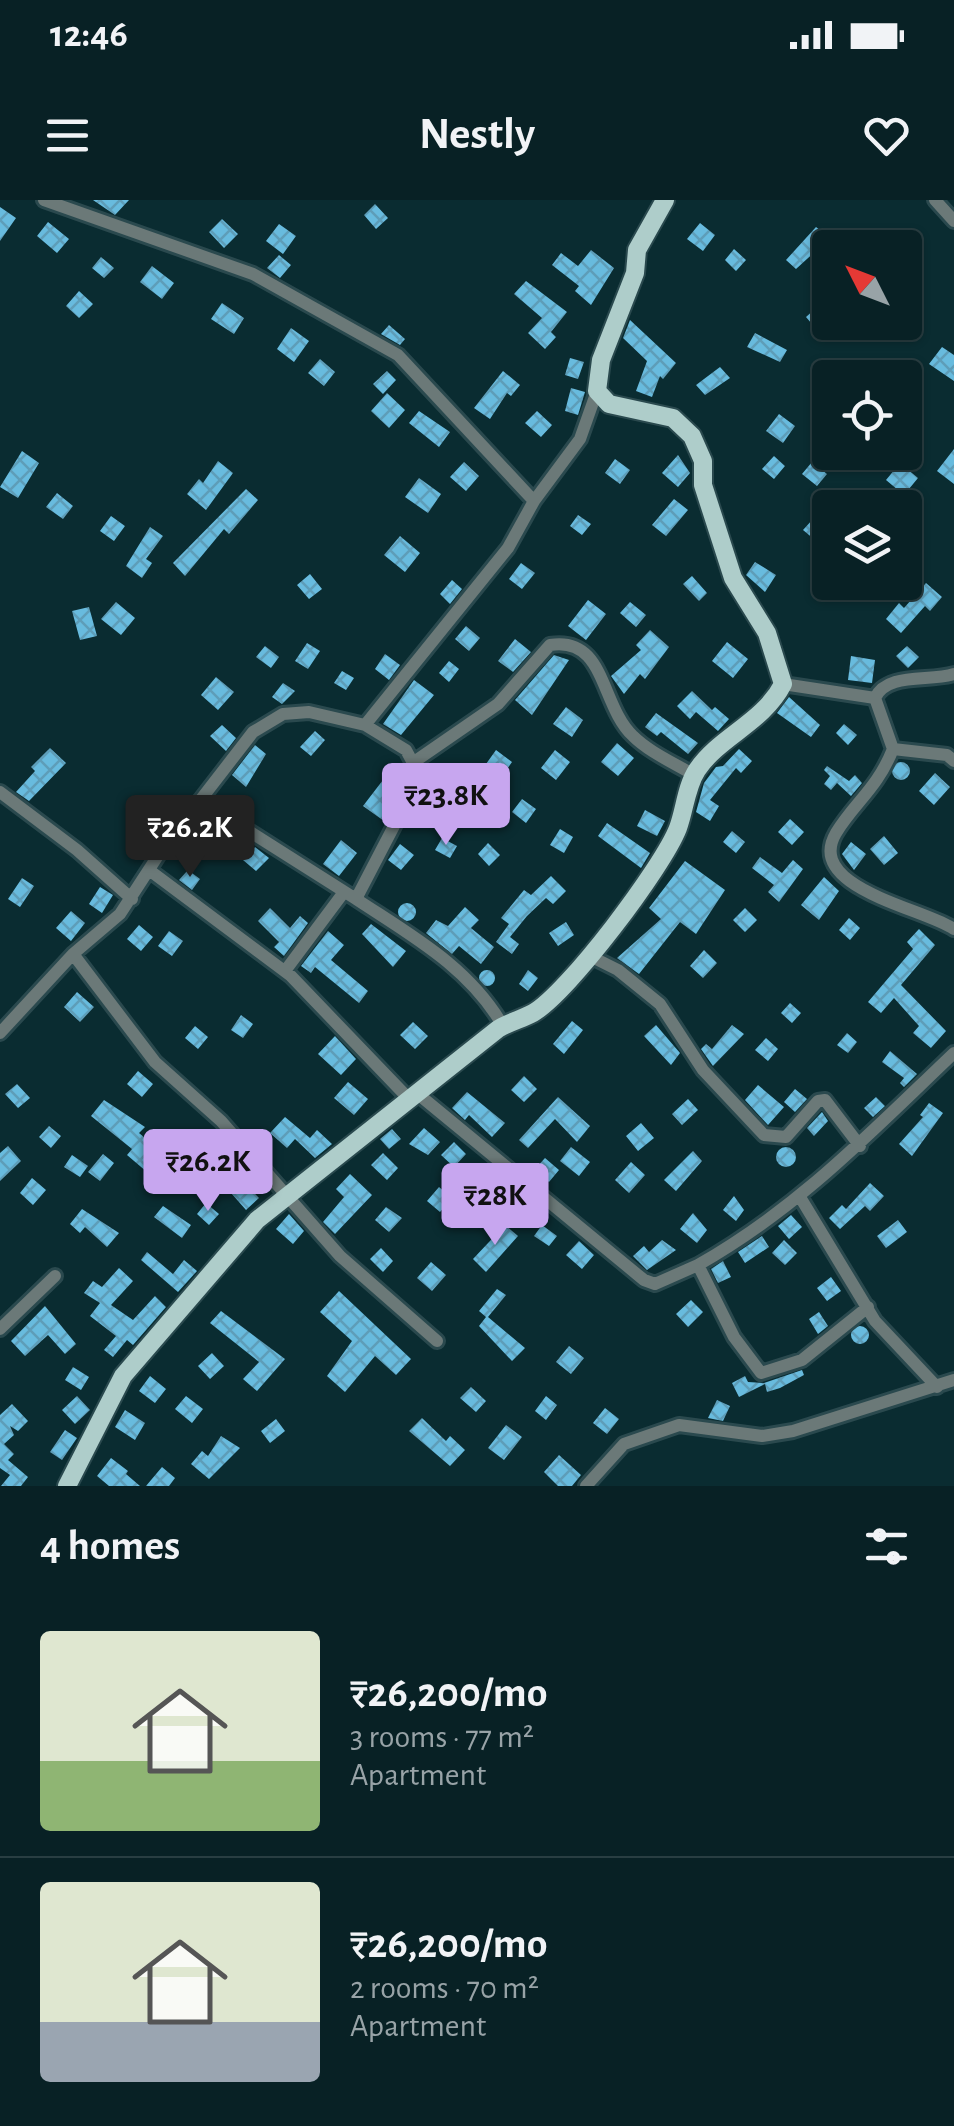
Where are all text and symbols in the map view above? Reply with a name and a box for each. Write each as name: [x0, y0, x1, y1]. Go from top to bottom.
text: 12:46: [50, 16, 128, 54]
icon: menu: [40, 108, 95, 163]
icon: heart: [859, 108, 914, 163]
text: Nestly: [419, 112, 535, 157]
north arrow: [812, 230, 922, 340]
map controls: [812, 230, 922, 600]
button: locate: [812, 360, 922, 470]
button: layers: [812, 490, 922, 600]
pin: ₹23.8K: [365, 763, 527, 848]
text: ₹23.8K: [404, 779, 488, 811]
pin: ₹26.2K: [109, 795, 271, 880]
text: ₹26.2K: [147, 811, 233, 843]
pin: ₹26.2K: [127, 1129, 289, 1214]
text: ₹26.2K: [165, 1145, 251, 1177]
pin: ₹28K: [436, 1163, 554, 1248]
text: ₹28K: [464, 1179, 526, 1211]
icon: filters: [859, 1519, 914, 1574]
text: 4 homes: [40, 1525, 180, 1567]
icon: home: [120, 1671, 240, 1791]
text: ₹26,200/mo: [350, 1672, 547, 1714]
text: 3 rooms · 77 m²: [350, 1721, 534, 1753]
text: Apartment: [350, 1759, 486, 1791]
icon: home: [120, 1922, 240, 2042]
text: ₹26,200/mo: [350, 1923, 547, 1965]
text: 2 rooms · 70 m²: [350, 1972, 539, 2004]
text: Apartment: [350, 2010, 486, 2042]

